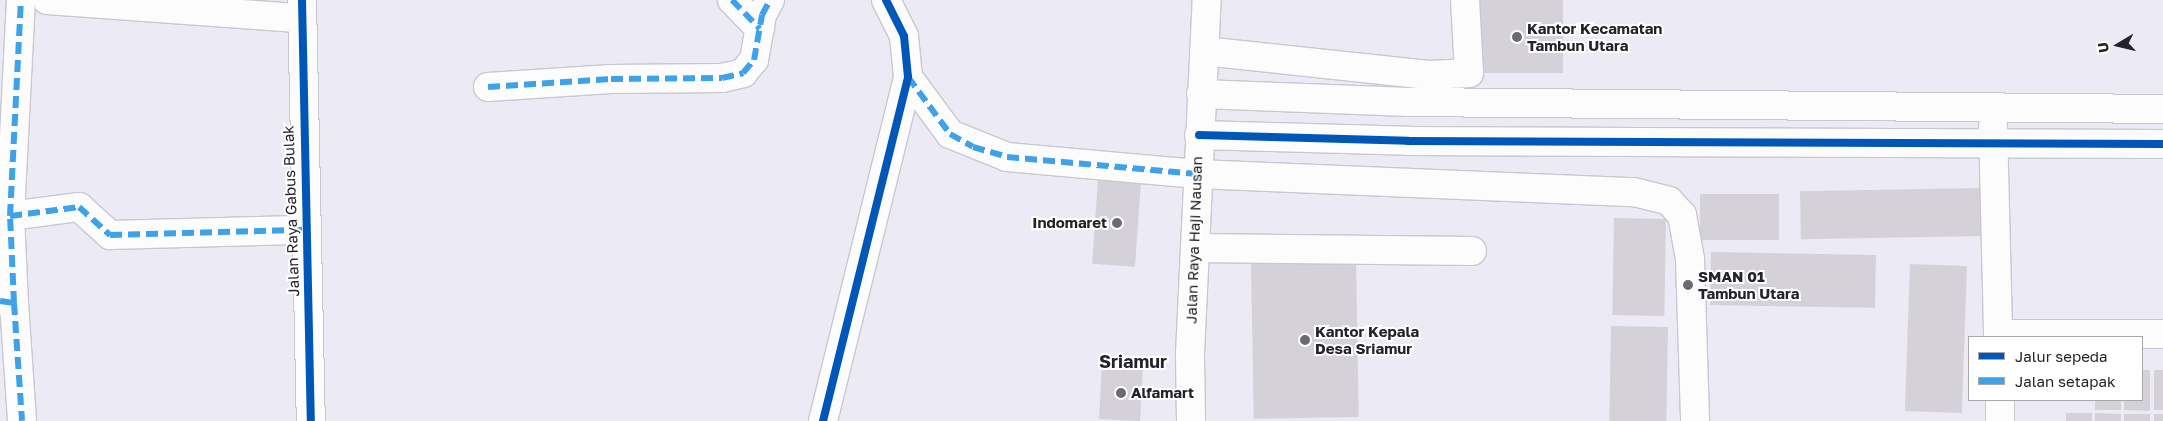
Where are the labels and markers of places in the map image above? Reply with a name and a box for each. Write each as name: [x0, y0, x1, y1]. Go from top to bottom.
place label: Kantor Kecamatan Tambun Utara: [1527, 19, 1662, 54]
marker: Kantor Kecamatan Tambun Utara: [1511, 31, 1523, 43]
place label: Indomaret: [1032, 214, 1107, 232]
marker: Indomaret: [1111, 217, 1123, 229]
place label: SMAN 01 Tambun Utara: [1698, 267, 1799, 302]
marker: SMAN 01 Tambun Utara: [1682, 279, 1694, 291]
place label: Kantor Kepala Desa Sriamur: [1315, 322, 1419, 357]
marker: Kantor Kepala Desa Sriamur: [1299, 334, 1311, 346]
place label: Alfamart: [1131, 384, 1194, 402]
marker: Alfamart: [1115, 387, 1127, 399]

